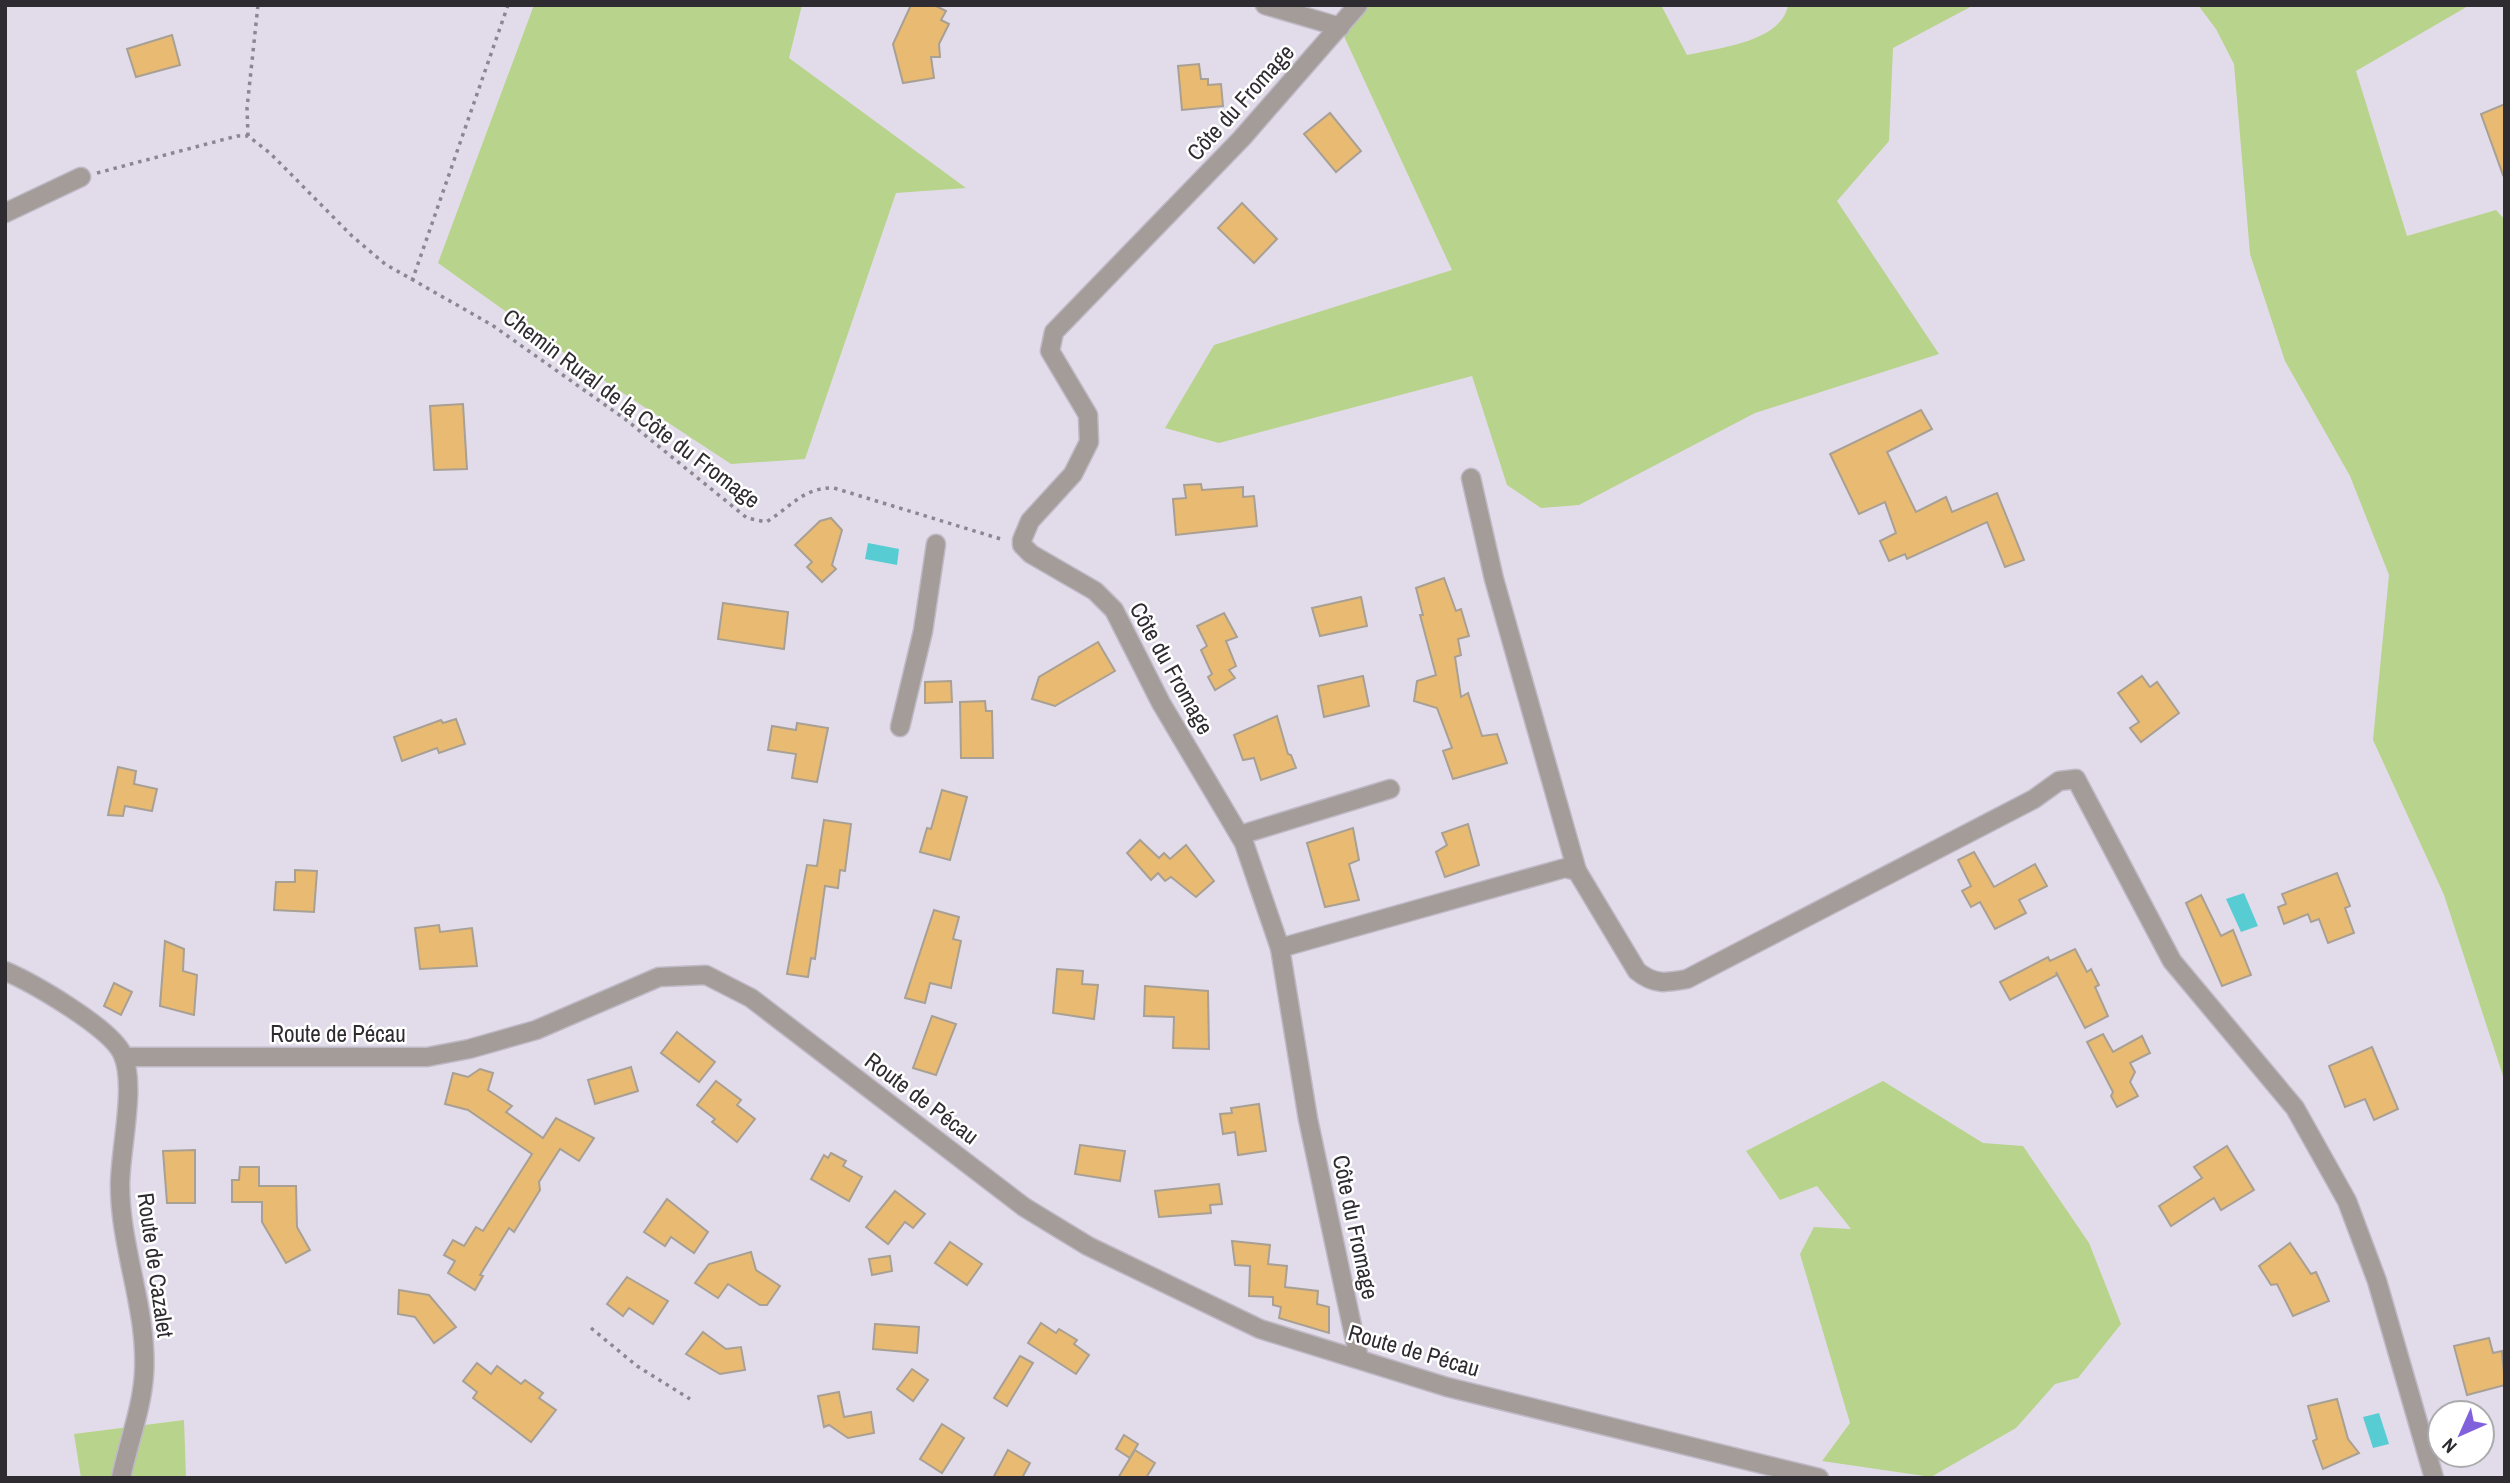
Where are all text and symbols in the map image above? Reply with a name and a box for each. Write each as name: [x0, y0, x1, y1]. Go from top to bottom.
street label: Côte du Fromage: [1179, 37, 1301, 167]
street label: Chemin Rural de la Côte du Fromage: [497, 301, 767, 515]
street label: Côte du Fromage: [1123, 596, 1221, 740]
street label: Route de Pécau: [270, 1018, 406, 1049]
street label: Route de Pécau: [859, 1045, 985, 1151]
street label: Côte du Fromage: [1326, 1152, 1386, 1302]
street label: Route de Cazalet: [131, 1191, 181, 1339]
street label: Route de Pécau: [1345, 1316, 1483, 1384]
north arrow: [2426, 1399, 2496, 1469]
text: N: [2436, 1433, 2462, 1459]

